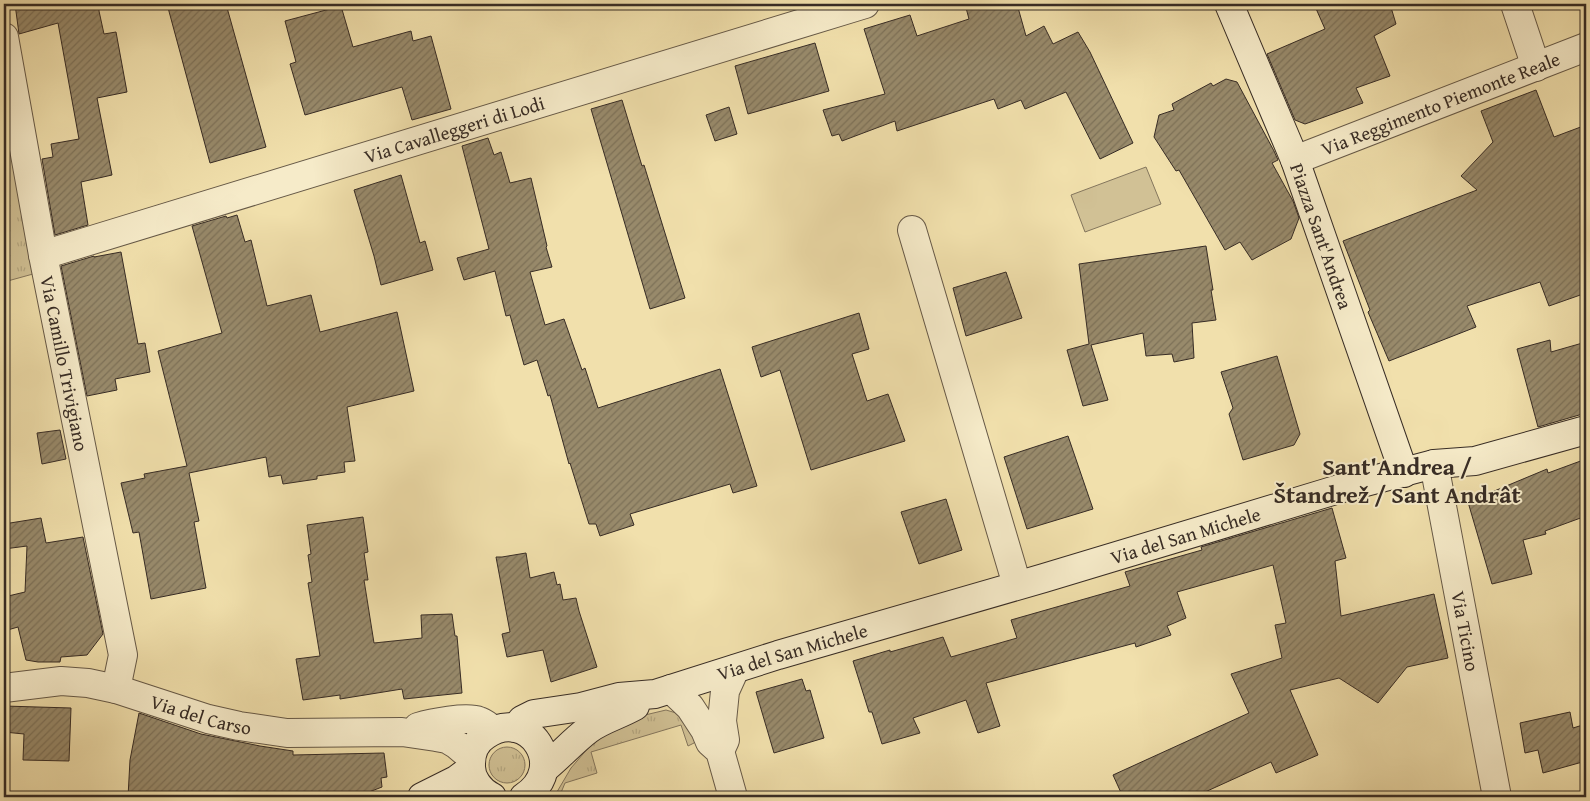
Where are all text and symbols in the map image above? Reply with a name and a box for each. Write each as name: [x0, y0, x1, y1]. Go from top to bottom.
street label: Via Reggimento Piemonte Reale: [1317, 44, 1564, 163]
street label: Via Cavalleggeri di Lodi: [361, 89, 548, 170]
street label: Piazza Sant'Andrea: [1283, 159, 1360, 313]
street label: Via Camillo Trivigiano: [33, 273, 96, 454]
district label: Sant'Andrea / Štandrež / Sant Andrât: [1273, 449, 1521, 512]
street label: Via del San Michele: [1107, 499, 1264, 571]
street label: Via Ticino: [1444, 589, 1487, 673]
street label: Via del San Michele: [714, 616, 871, 687]
street label: Via del Carso: [147, 687, 253, 742]

